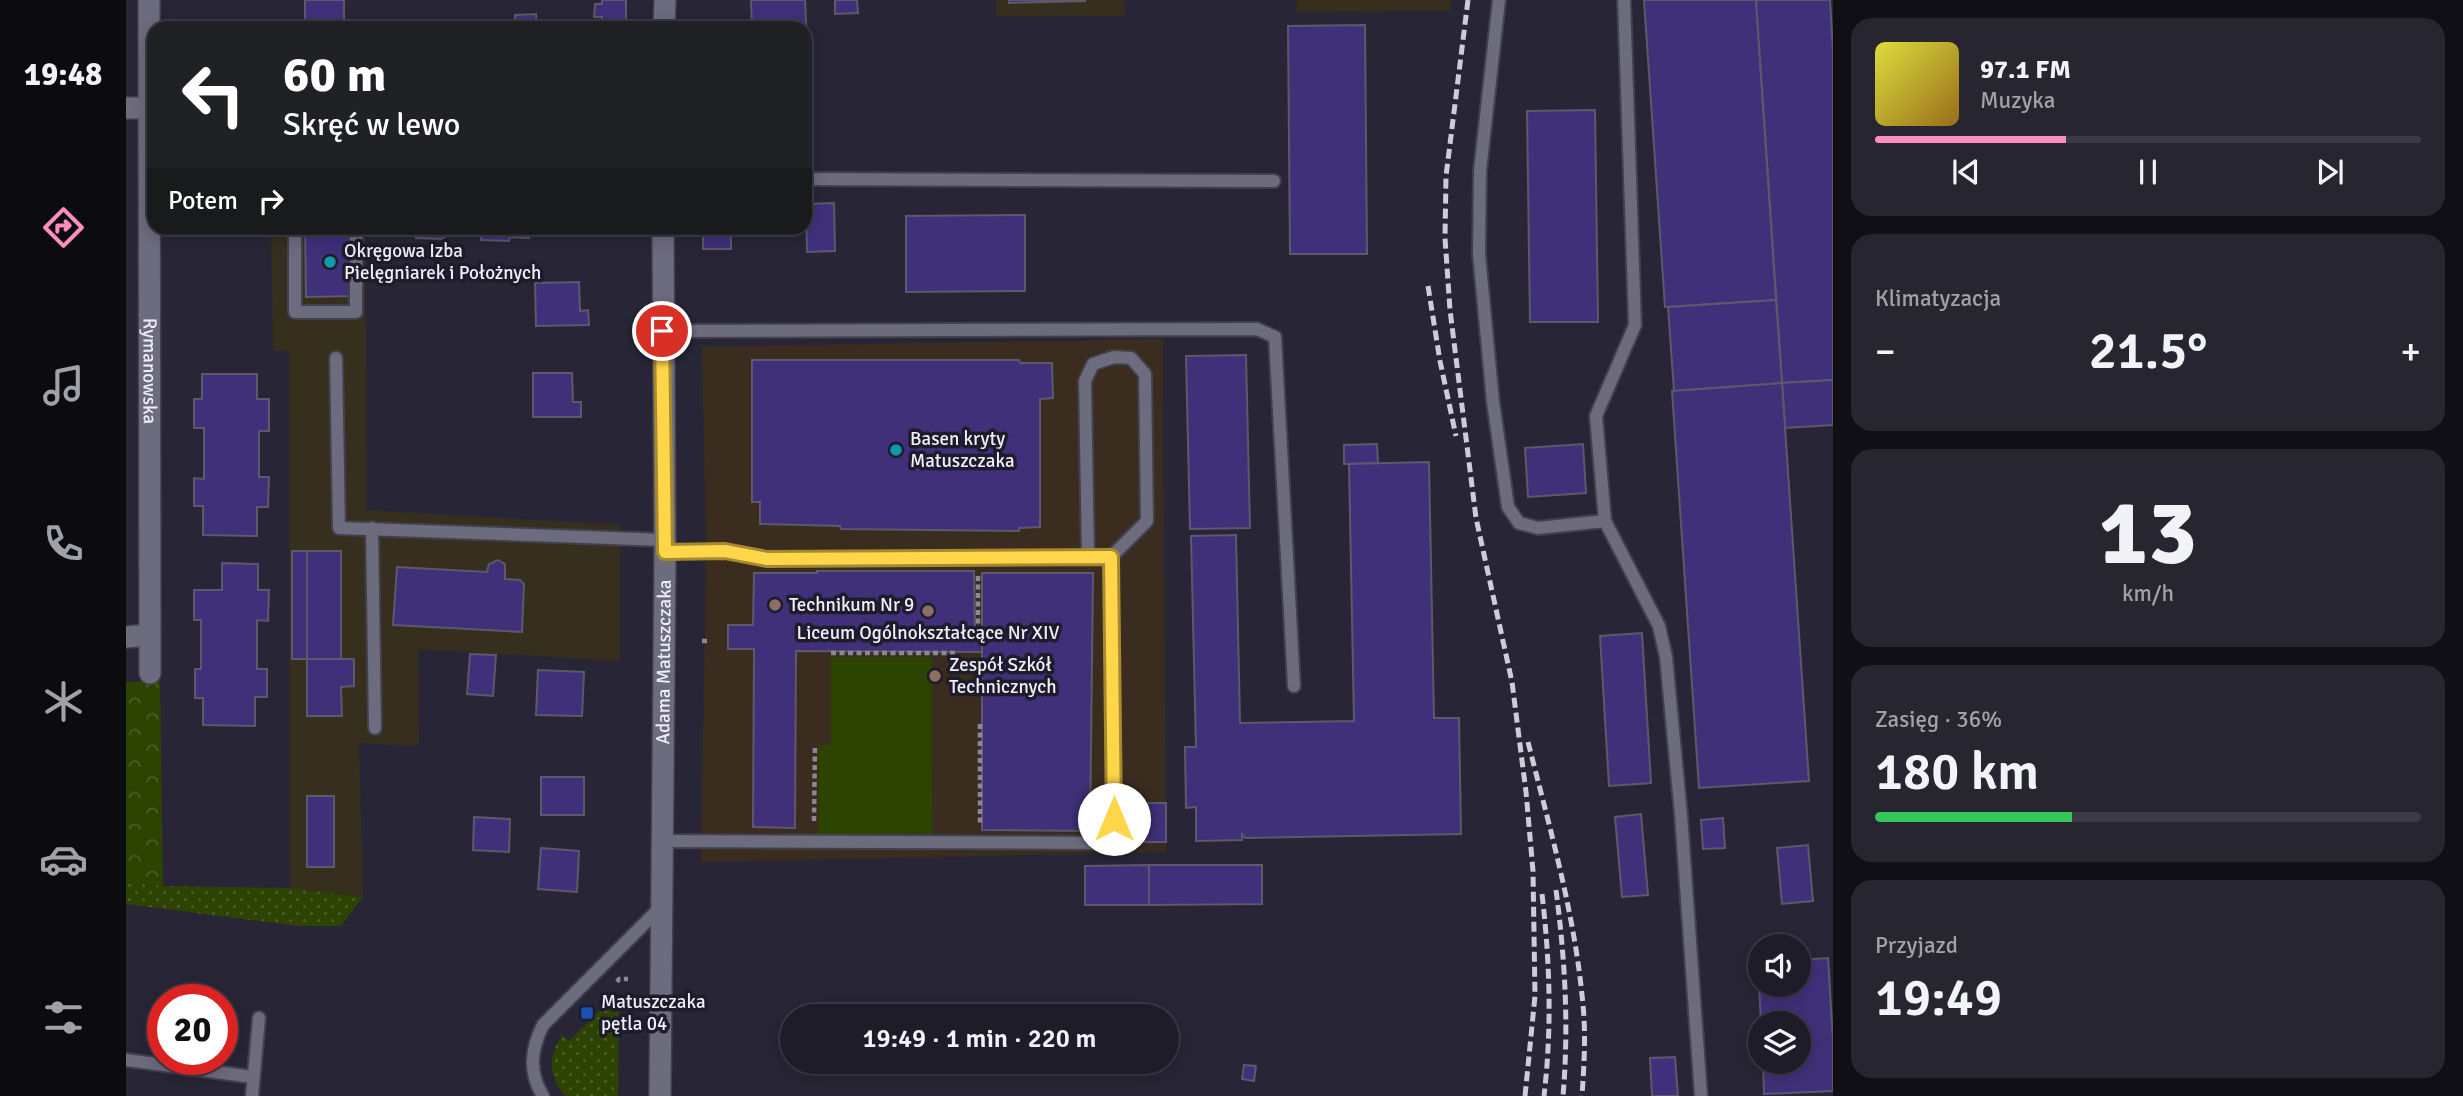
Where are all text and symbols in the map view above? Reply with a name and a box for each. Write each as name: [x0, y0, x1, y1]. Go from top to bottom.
text: 60 m: [283, 45, 386, 105]
icon: left: [168, 49, 259, 140]
text: 97.1 FM: [1980, 54, 2071, 86]
text: 19:48: [24, 55, 102, 94]
text: Muzyka: [1980, 86, 2055, 115]
text: Skręć w lewo: [283, 105, 460, 144]
icon: previous: [1947, 153, 1985, 191]
icon: pause: [2129, 153, 2167, 191]
icon: next: [2311, 153, 2349, 191]
icon: right: [252, 182, 290, 220]
text: Potem: [168, 185, 238, 217]
icon: directions: [39, 203, 88, 252]
place label: Okręgowa Izba Pielęgniarek i Położnych: [344, 239, 541, 285]
marker: Okręgowa Izba Pielęgniarek i Położnych: [322, 254, 338, 270]
text: Klimatyzacja: [1875, 284, 2001, 313]
pin: [632, 301, 692, 361]
icon: arrive: [643, 312, 681, 350]
street label: Rymanowska: [137, 318, 162, 424]
text: 21.5°: [2089, 319, 2207, 383]
text: −: [1875, 328, 1896, 375]
text: +: [2400, 328, 2421, 375]
icon: music: [39, 361, 88, 410]
place label: Basen kryty Matuszczaka: [910, 427, 1015, 473]
marker: Basen kryty Matuszczaka: [888, 442, 904, 458]
text: 13: [2099, 477, 2197, 590]
icon: phone: [39, 519, 88, 568]
street label: Adama Matuszczaka: [651, 579, 677, 745]
text: km/h: [2122, 579, 2174, 608]
place label: Technikum Nr 9: [789, 593, 914, 617]
marker: Technikum Nr 9: [767, 597, 783, 613]
marker: Liceum Ogólnokształcące Nr XIV: [920, 603, 936, 619]
place label: Liceum Ogólnokształcące Nr XIV: [797, 621, 1060, 645]
place label: Zespół Szkół Technicznych: [949, 653, 1057, 699]
marker: Zespół Szkół Technicznych: [927, 668, 943, 684]
icon: climate: [39, 677, 88, 726]
text: Zasięg · 36%: [1875, 705, 2002, 734]
text: 180 km: [1875, 740, 2039, 804]
position arrow: [1077, 782, 1151, 856]
icon: car: [39, 835, 88, 884]
text: Przyjazd: [1875, 931, 1958, 960]
map controls: [1748, 934, 1811, 1074]
button: sound: [1748, 934, 1811, 997]
text: 19:49: [1875, 966, 2002, 1030]
speed limit sign: 20: [147, 984, 238, 1075]
place label: Matuszczaka pętla 04: [601, 990, 706, 1036]
icon: filters: [39, 993, 88, 1042]
marker: Matuszczaka pętla 04: [579, 1005, 595, 1021]
button: layers: [1748, 1011, 1811, 1074]
text: 19:49 · 1 min · 220 m: [863, 1023, 1096, 1055]

